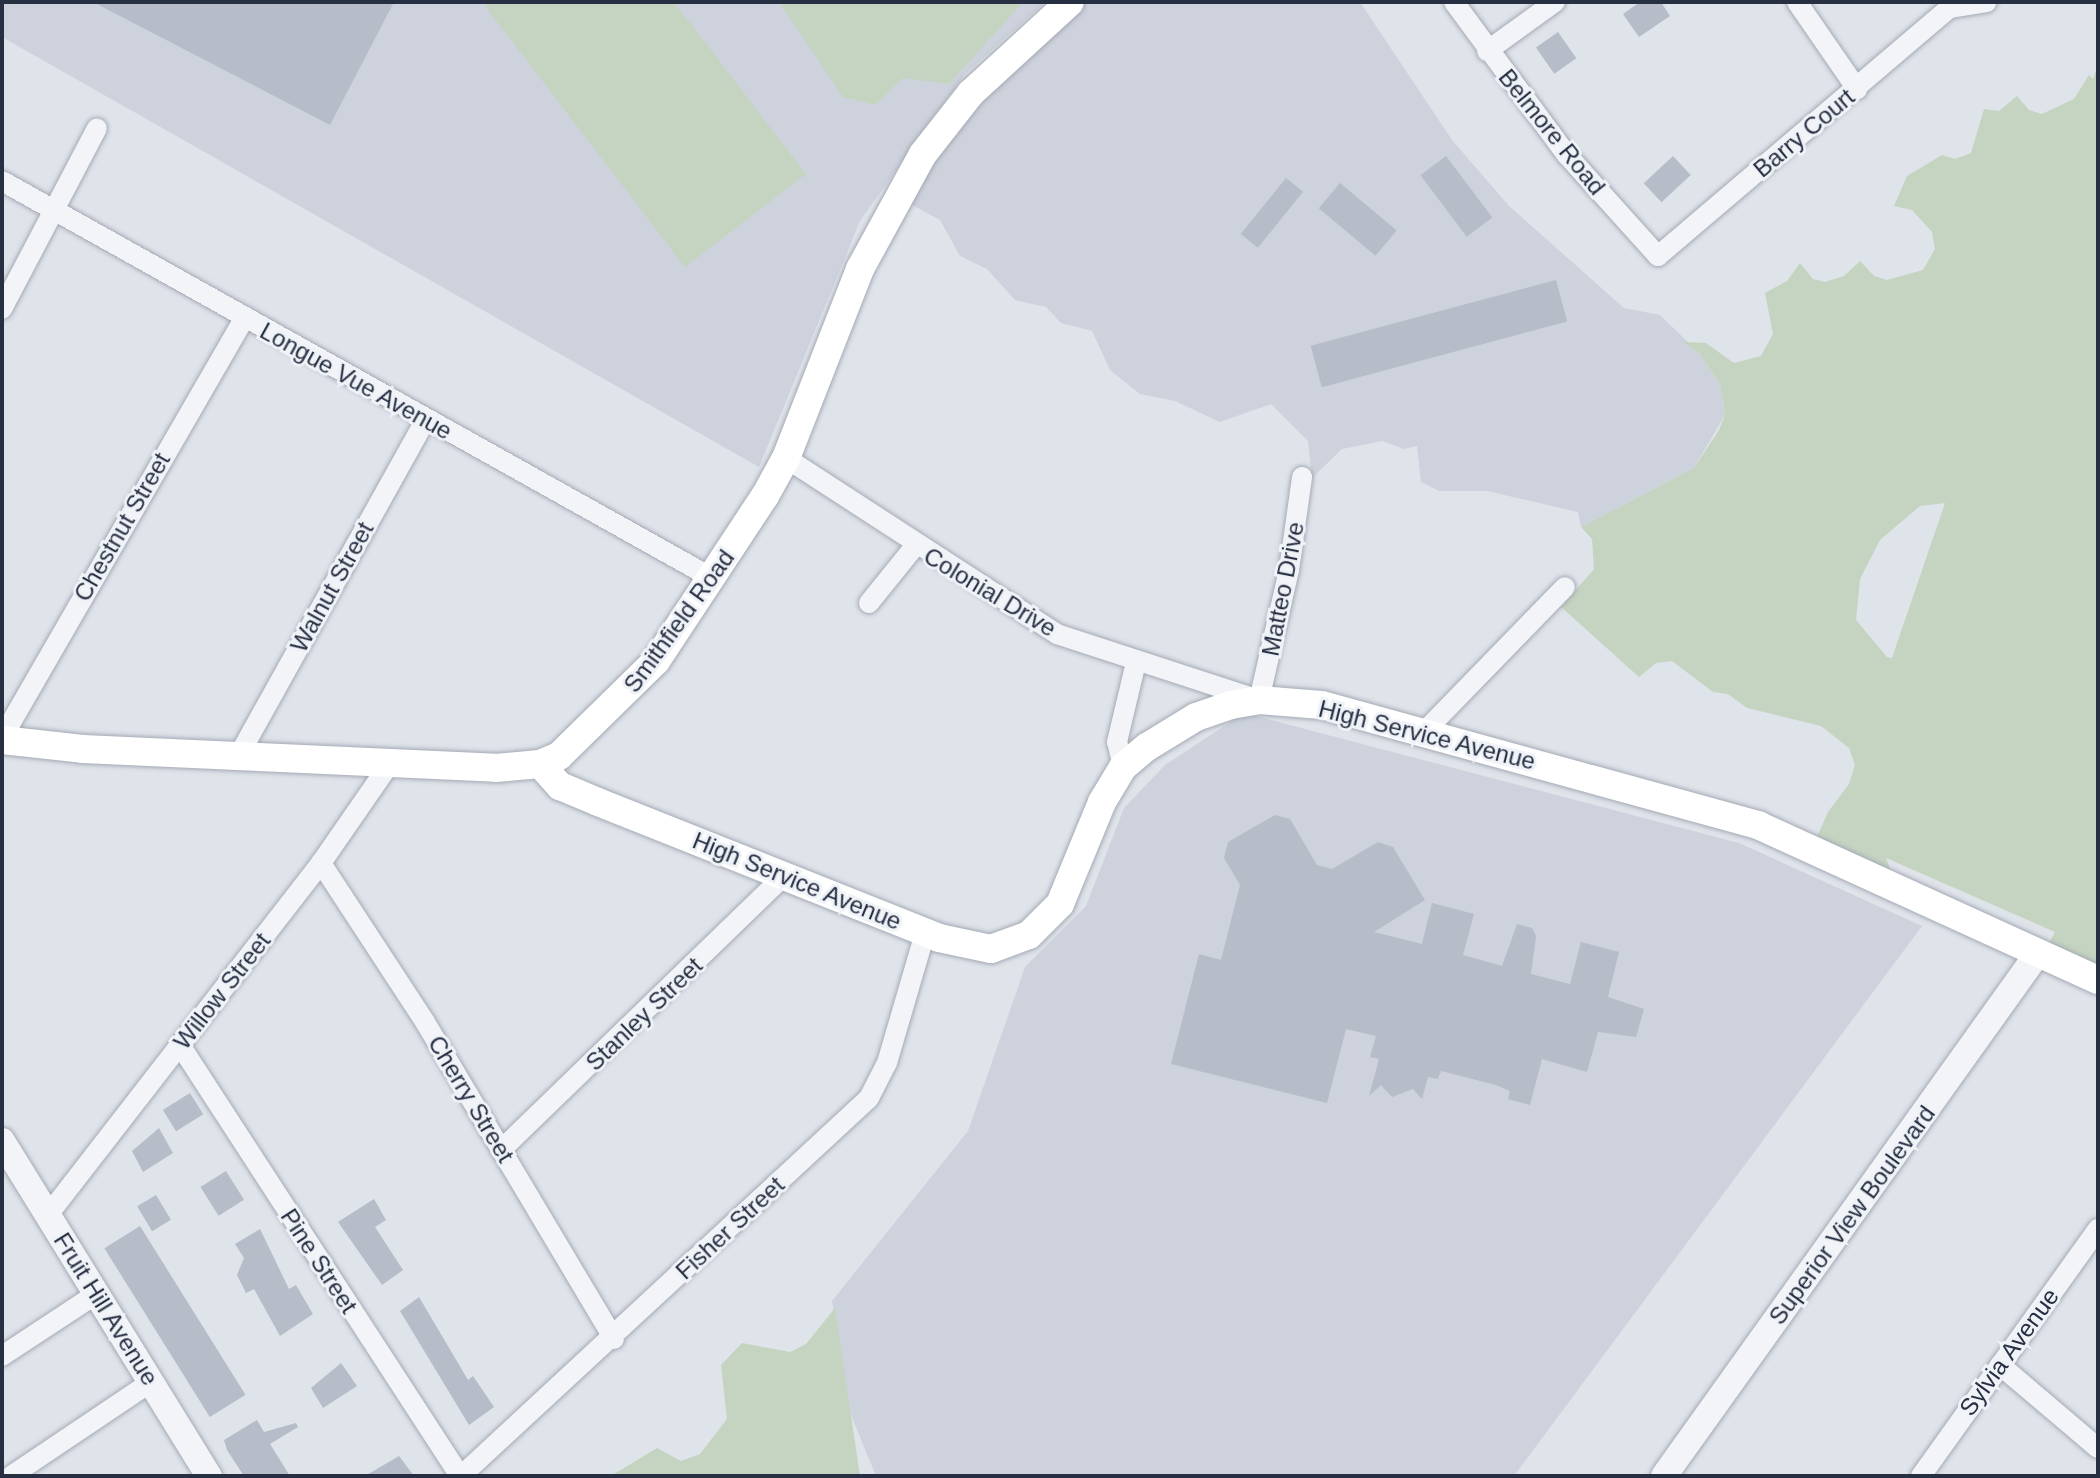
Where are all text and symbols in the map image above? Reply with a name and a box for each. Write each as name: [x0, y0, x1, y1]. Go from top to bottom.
street label: Belmore Road: [1493, 63, 1611, 201]
street label: Barry Court: [1748, 83, 1860, 183]
street label: Longue Vue Avenue: [254, 316, 458, 446]
street label: Chestnut Street: [68, 448, 176, 606]
street label: Walnut Street: [284, 517, 380, 657]
street label: Matteo Drive: [1256, 519, 1310, 659]
street label: Colonial Drive: [919, 541, 1061, 643]
street label: Smithfield Road: [618, 544, 740, 698]
street label: High Service Avenue: [1315, 694, 1539, 776]
street label: High Service Avenue: [688, 826, 906, 936]
street label: Willow Street: [168, 927, 276, 1055]
street label: Stanley Street: [580, 951, 708, 1077]
street label: Cherry Street: [422, 1030, 520, 1168]
street label: Superior View Boulevard: [1763, 1100, 1941, 1330]
street label: Fisher Street: [670, 1171, 790, 1285]
street label: Pine Street: [275, 1203, 363, 1319]
street label: Fruit Hill Avenue: [47, 1227, 165, 1391]
street label: Sylvia Avenue: [1953, 1282, 2065, 1422]

